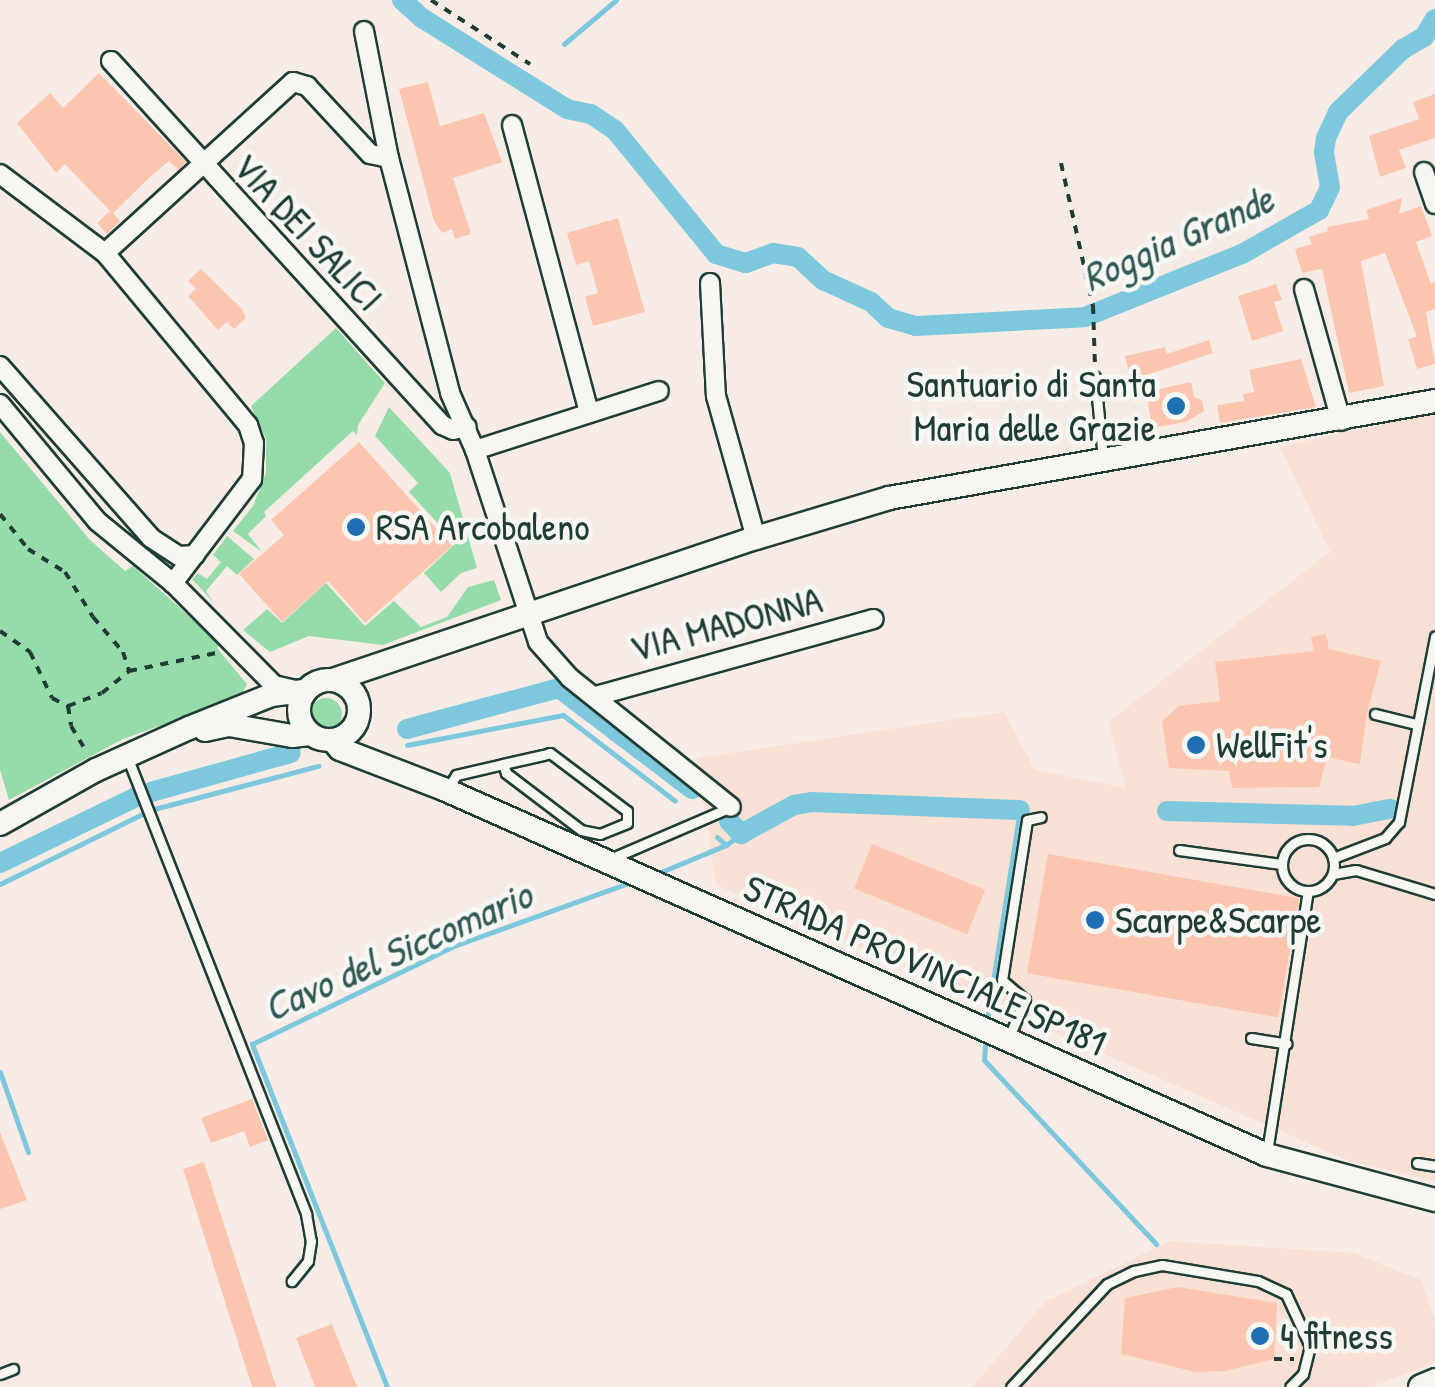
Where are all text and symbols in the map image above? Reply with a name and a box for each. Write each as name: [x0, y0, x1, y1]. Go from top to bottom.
street label: VIA DEI SALICI: [224, 144, 392, 320]
water label: Roggia Grande: [1074, 174, 1280, 300]
place label: Santuario di Santa Maria delle Grazie: [907, 361, 1156, 450]
marker: Santuario di Santa Maria delle Grazie: [1165, 395, 1187, 417]
place label: RSA Arcobaleno: [376, 504, 589, 550]
marker: RSA Arcobaleno: [345, 516, 367, 538]
street label: VIA MADONNA: [625, 576, 827, 672]
place label: WellFit's: [1216, 722, 1328, 768]
marker: WellFit's: [1185, 734, 1207, 756]
street label: STRADA PROVINCIALE SP181: [737, 865, 1113, 1065]
water label: Cavo del Siccomario: [256, 869, 538, 1031]
place label: Scarpe&Scarpe: [1115, 897, 1321, 943]
marker: Scarpe&Scarpe: [1084, 909, 1106, 931]
place label: 4 fitness: [1280, 1313, 1393, 1359]
marker: 4 fitness: [1249, 1325, 1271, 1347]

